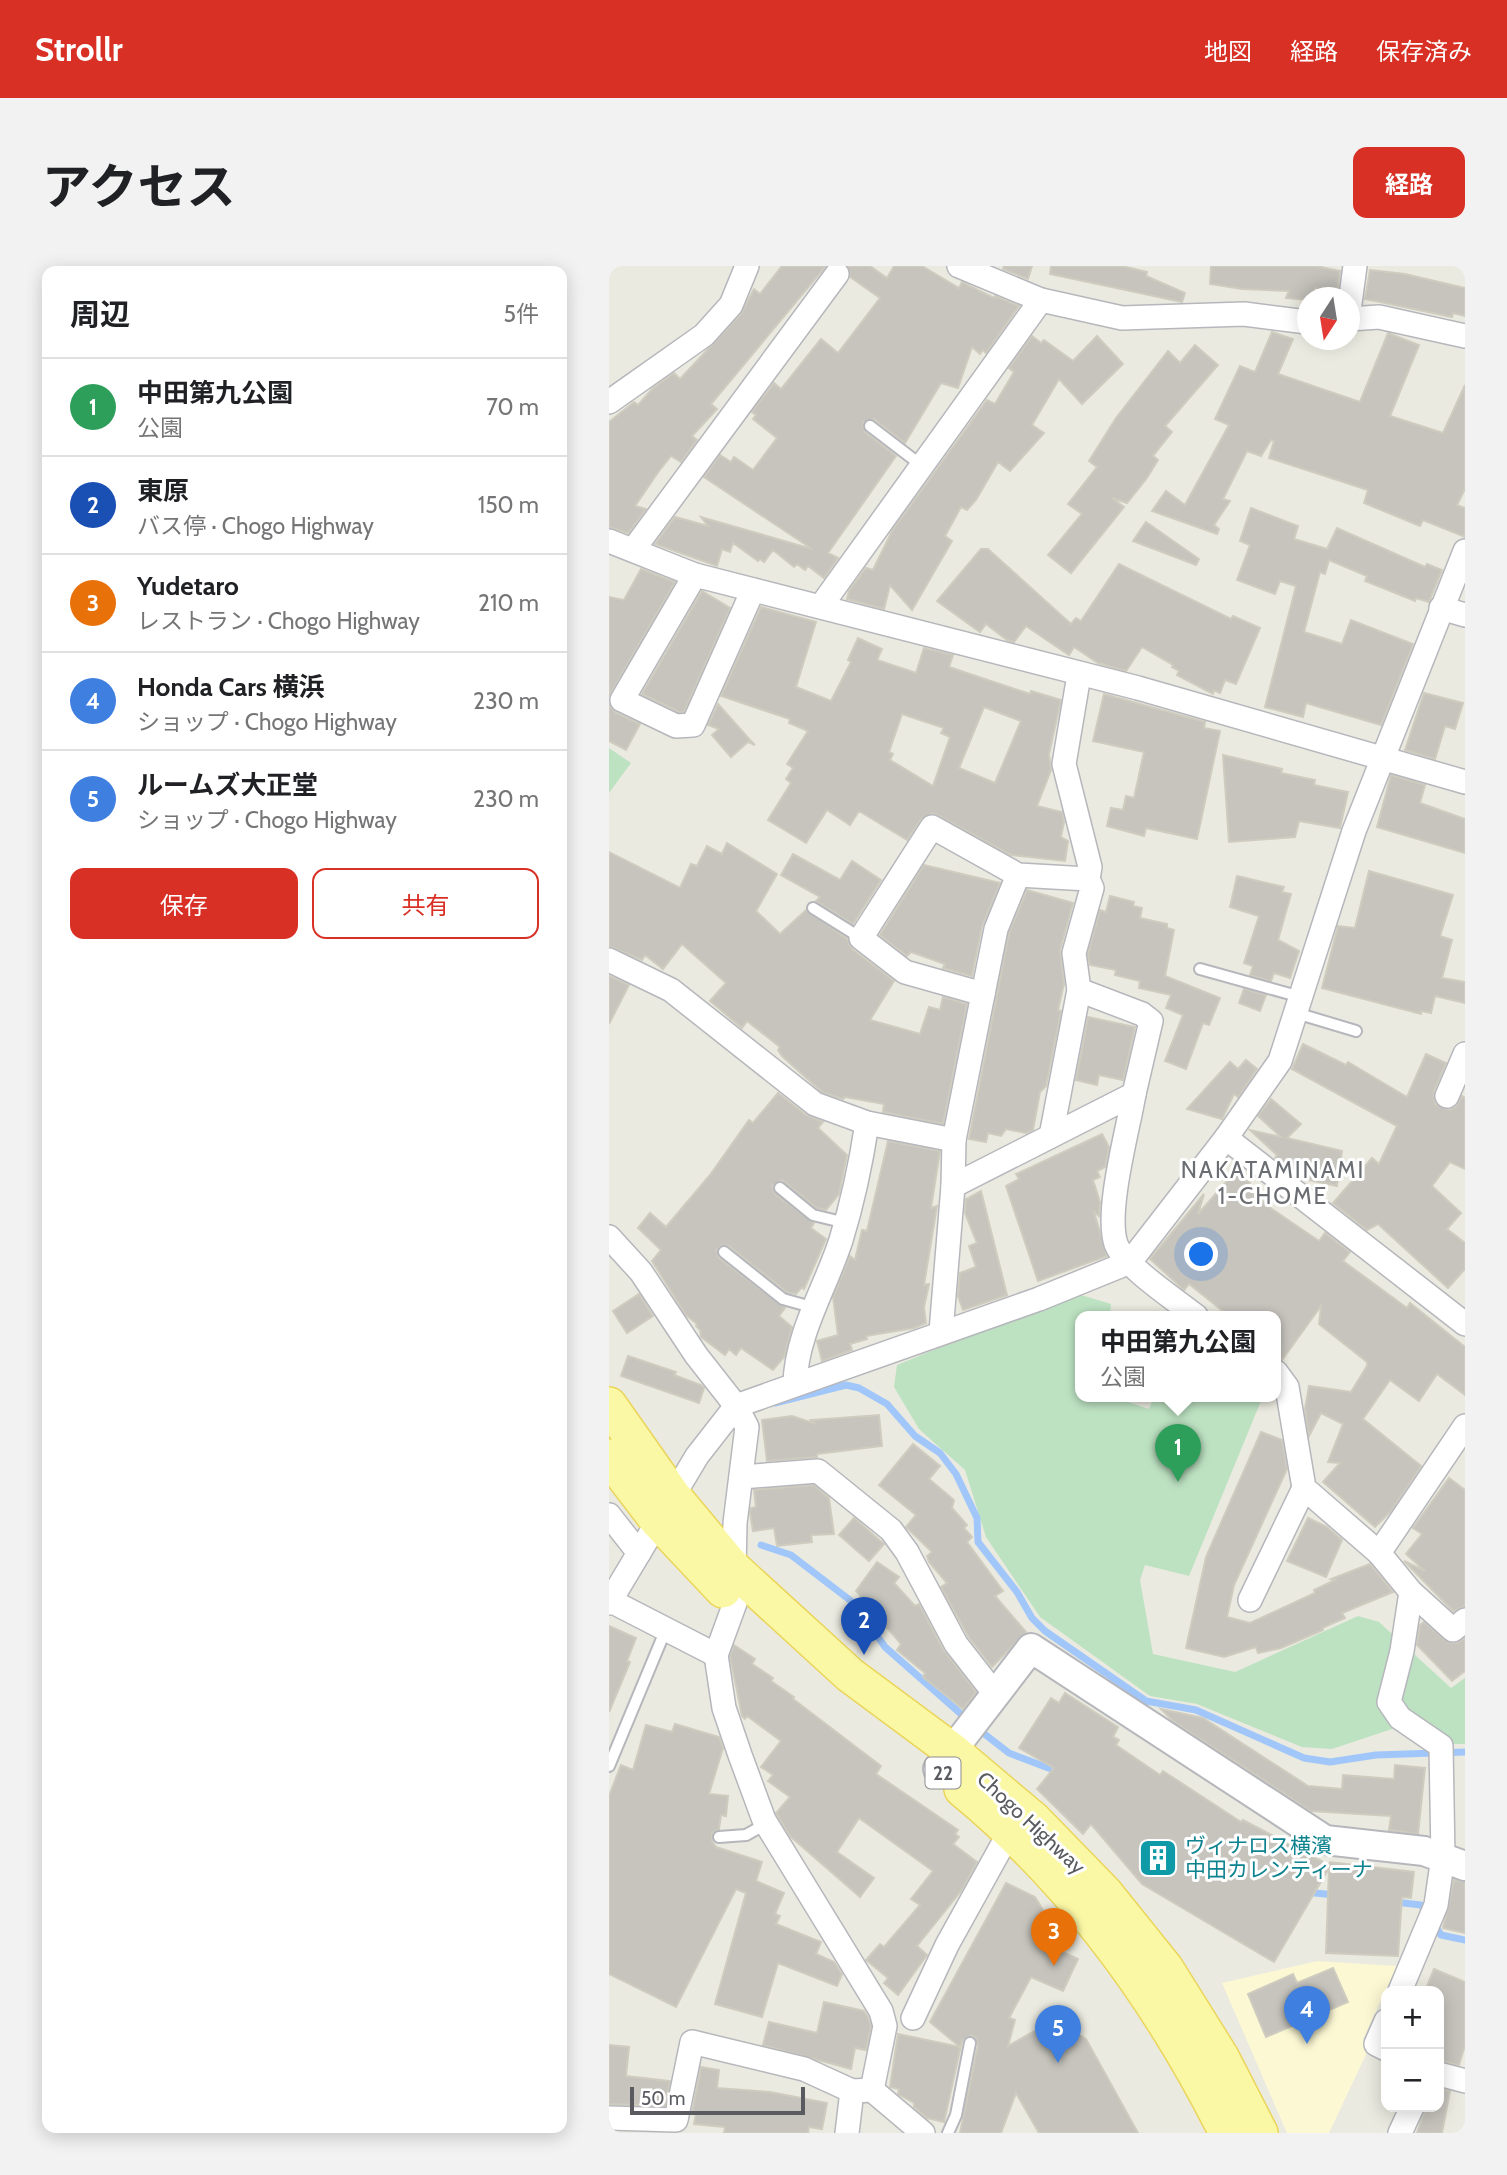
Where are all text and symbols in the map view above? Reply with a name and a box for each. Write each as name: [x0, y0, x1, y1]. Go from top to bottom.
text: Strollr: [35, 29, 123, 69]
text: 地図: [1204, 37, 1252, 66]
text: 経路: [1290, 37, 1338, 66]
text: 保存済み: [1376, 37, 1472, 66]
button: 経路: [1353, 147, 1465, 218]
text: アクセス: [42, 157, 236, 216]
north arrow: [1297, 287, 1360, 350]
text: 周辺: [70, 296, 130, 333]
text: 5件: [504, 300, 539, 328]
text: 中田第九公園: [137, 377, 293, 409]
text: 1: [89, 393, 97, 421]
text: 70 m: [486, 393, 539, 421]
text: 公園: [137, 414, 183, 442]
text: 東原: [137, 475, 189, 507]
text: 2: [87, 491, 99, 519]
text: 150 m: [478, 491, 539, 519]
text: バス停 · Chogo Highway: [137, 512, 374, 540]
text: Yudetaro: [137, 570, 239, 602]
text: 3: [87, 589, 99, 617]
text: 210 m: [478, 589, 539, 617]
text: レストラン · Chogo Highway: [137, 607, 420, 635]
text: Honda Cars 横浜: [137, 671, 325, 703]
text: 4: [86, 687, 100, 715]
text: 230 m: [473, 687, 539, 715]
text: ショップ · Chogo Highway: [137, 708, 397, 736]
text: ルームズ大正堂: [137, 769, 318, 801]
text: 5: [87, 785, 99, 813]
text: 230 m: [473, 785, 539, 813]
text: ショップ · Chogo Highway: [137, 806, 397, 834]
button: 保存: [70, 868, 298, 939]
button: 共有: [312, 868, 539, 939]
district label: NAKATAMINAMI 1-CHOME: [1181, 1156, 1365, 1210]
your location: [1184, 1237, 1218, 1271]
popup: [1075, 1311, 1281, 1402]
text: 中田第九公園: [1100, 1326, 1256, 1358]
text: 公園: [1100, 1363, 1146, 1391]
pin: 1: [1155, 1424, 1201, 1482]
pin: 2: [841, 1597, 887, 1655]
road number: 22: [925, 1758, 961, 1788]
street label: Chogo Highway: [972, 1766, 1091, 1879]
place label: ヴィナロス横濱 中田カレンティーナ: [1185, 1833, 1373, 1882]
building icon: ヴィナロス横濱 中田カレンティーナ: [1137, 1837, 1179, 1879]
pin: 3: [1031, 1908, 1077, 1966]
pin: 4: [1284, 1986, 1330, 2044]
map controls: [1381, 1986, 1444, 2112]
button: +: [1381, 1986, 1444, 2049]
pin: 5: [1035, 2005, 1081, 2063]
button: −: [1381, 2049, 1444, 2112]
scale bar: [630, 2084, 805, 2116]
text: 50 m: [641, 2087, 685, 2110]

